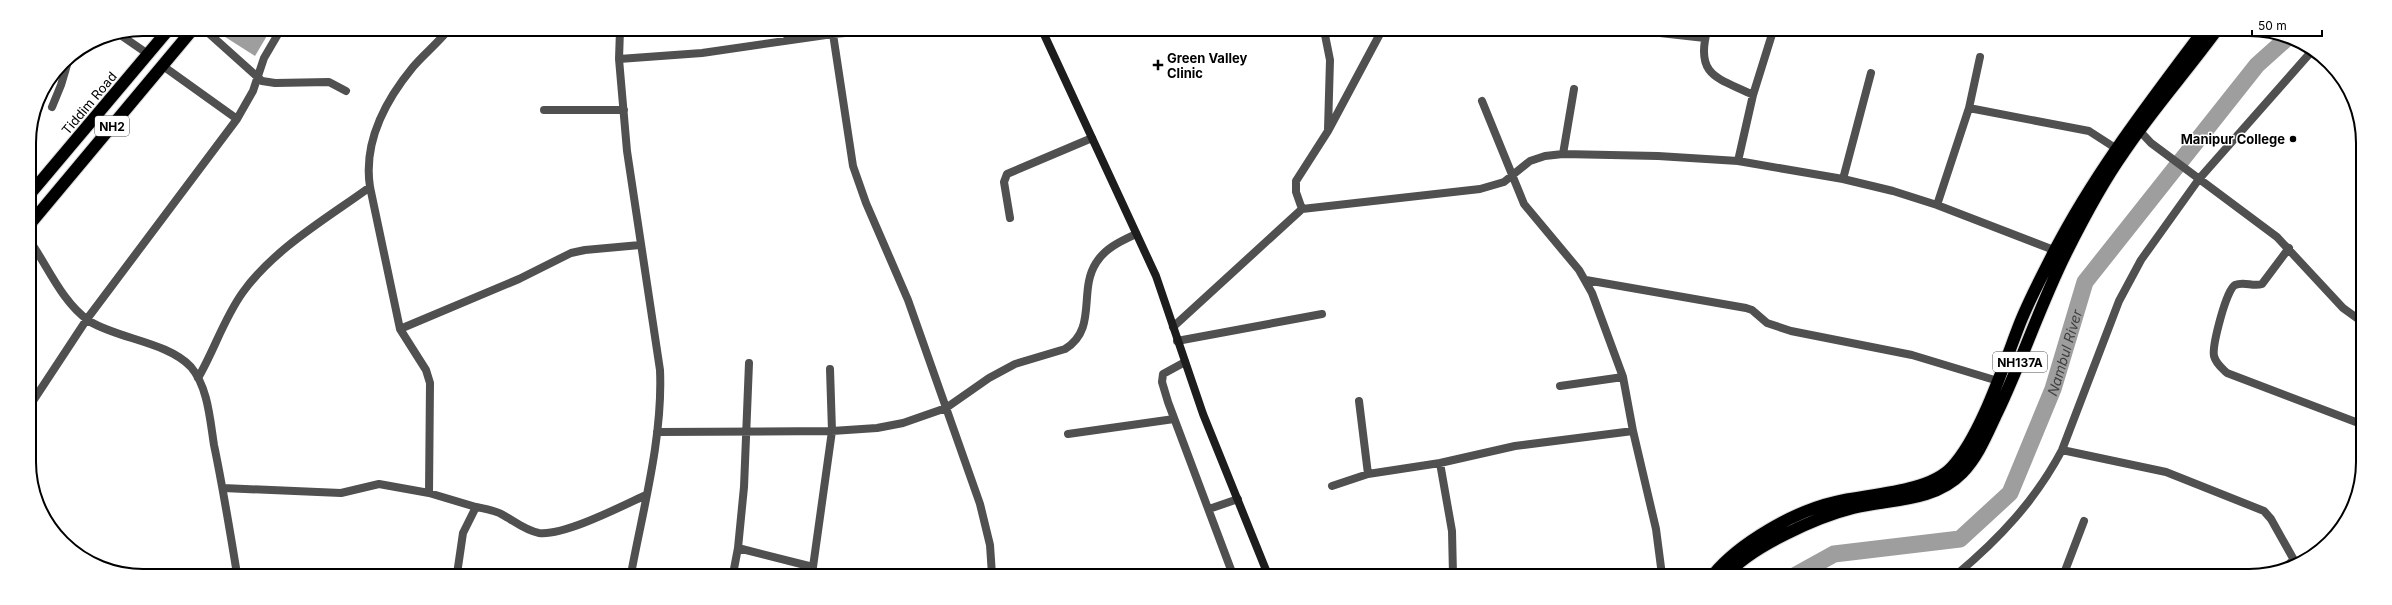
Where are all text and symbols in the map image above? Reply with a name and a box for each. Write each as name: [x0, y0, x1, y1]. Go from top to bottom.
scale bar: [2252, 12, 2322, 38]
text: 50 m: [2258, 18, 2287, 33]
place label: Green Valley Clinic: [1167, 50, 1247, 81]
marker: Green Valley Clinic: [1152, 59, 1164, 71]
street label: Tiddim Road: [58, 68, 120, 138]
road number: NH2: [95, 116, 129, 136]
place label: Manipur College: [2181, 131, 2285, 147]
marker: Manipur College: [2288, 134, 2298, 144]
water label: Nambul River: [2043, 307, 2085, 398]
road number: NH137A: [1993, 352, 2047, 372]

